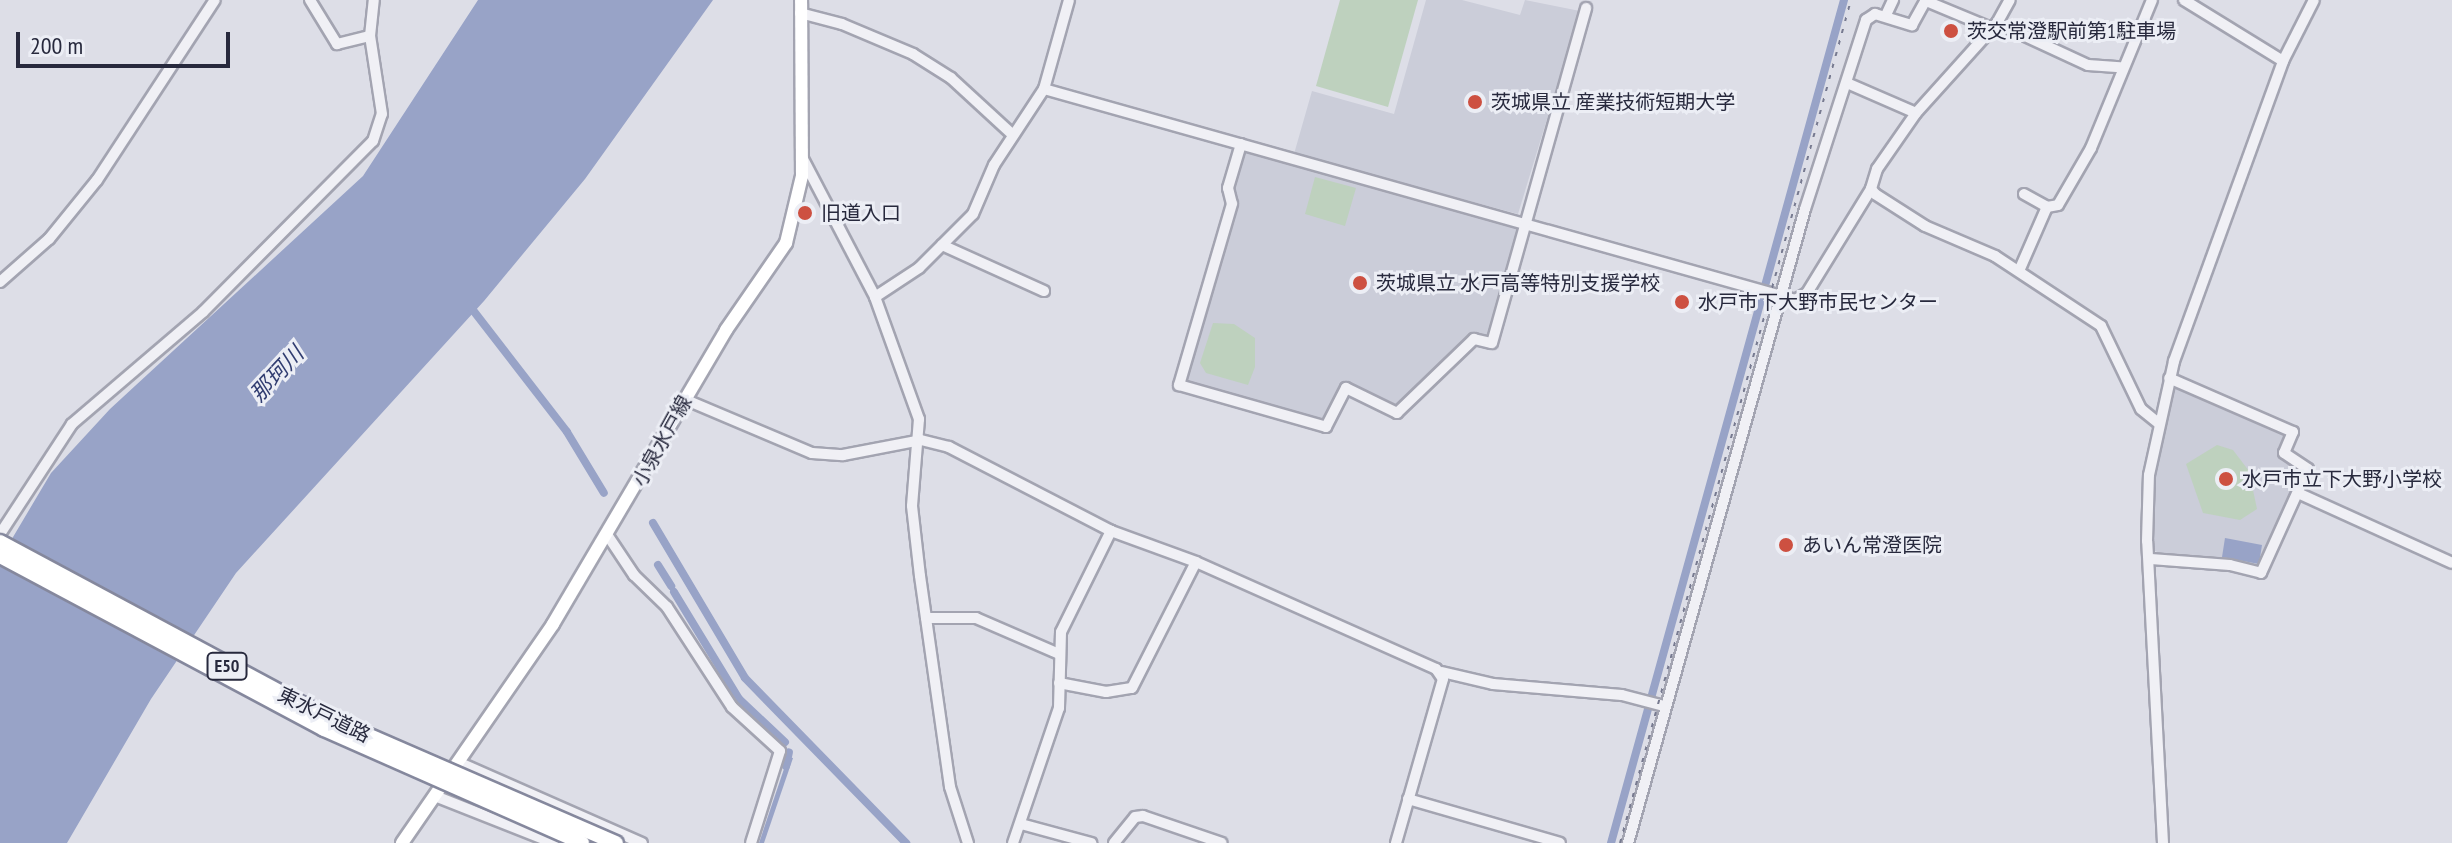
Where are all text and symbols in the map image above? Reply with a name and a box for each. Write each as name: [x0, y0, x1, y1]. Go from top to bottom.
scale bar: [20, 16, 234, 66]
place label: 茨交常澄駅前第1駐車場: [1967, 19, 2176, 43]
marker: 茨交常澄駅前第1駐車場: [1942, 22, 1960, 40]
text: 200 m: [30, 30, 83, 61]
place label: 茨城県立 産業技術短期大学: [1491, 90, 1735, 114]
marker: 茨城県立 産業技術短期大学: [1466, 93, 1484, 111]
place label: 旧道入口: [821, 201, 901, 225]
marker: 旧道入口: [796, 204, 814, 222]
place label: 茨城県立 水戸高等特別支援学校: [1376, 271, 1660, 295]
marker: 茨城県立 水戸高等特別支援学校: [1351, 274, 1369, 292]
place label: 水戸市下大野市民センター: [1698, 290, 1938, 314]
marker: 水戸市下大野市民センター: [1673, 293, 1691, 311]
water label: 那珂川: [245, 341, 309, 407]
street label: 小泉水戸線: [627, 391, 697, 491]
place label: 水戸市立下大野小学校: [2242, 467, 2442, 491]
marker: 水戸市立下大野小学校: [2217, 470, 2235, 488]
place label: あいん常澄医院: [1802, 533, 1942, 557]
marker: あいん常澄医院: [1777, 536, 1795, 554]
road number: E50: [205, 652, 249, 680]
street label: 東水戸道路: [274, 682, 374, 748]

